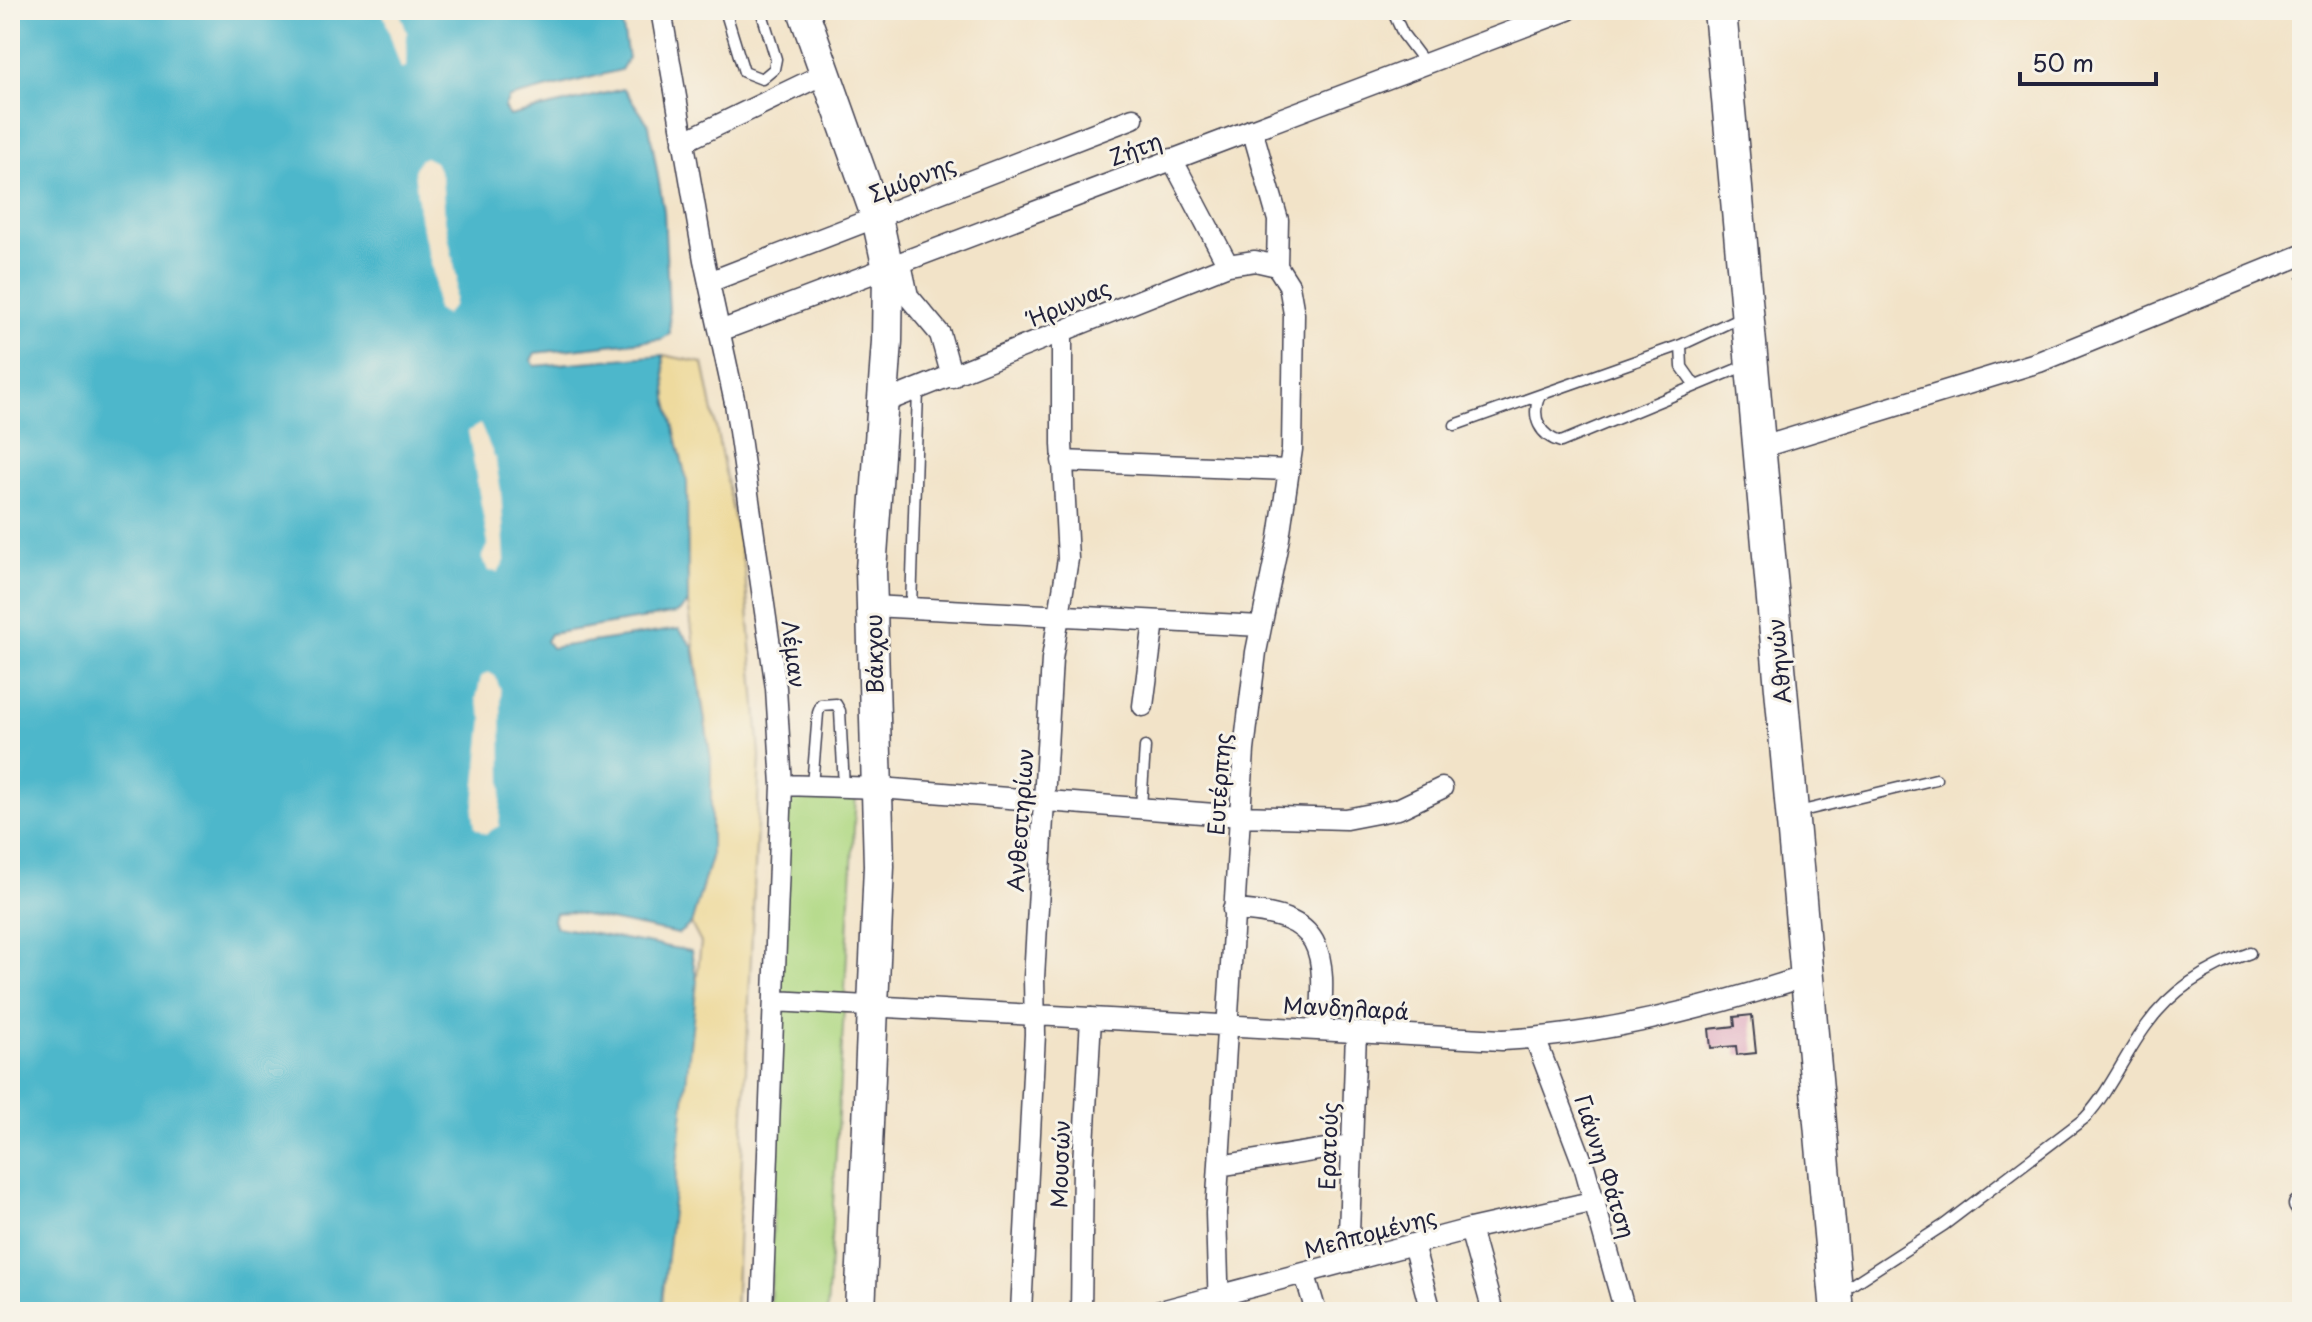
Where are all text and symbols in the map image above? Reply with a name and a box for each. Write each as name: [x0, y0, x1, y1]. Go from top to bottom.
scale bar: [2020, 36, 2156, 86]
text: 50 m: [2032, 44, 2094, 80]
street label: Ζήτη: [1104, 123, 1166, 173]
street label: Σμύρνης: [864, 146, 960, 210]
street label: Ήριννας: [1020, 270, 1115, 335]
street label: Βάκχου: [856, 614, 890, 694]
street label: Αθηνών: [1758, 617, 1798, 705]
street label: Λέμαν: [774, 618, 816, 690]
street label: Ευτέρπης: [1198, 732, 1238, 836]
street label: Ανθεστηρίων: [998, 747, 1040, 893]
street label: Μανδηλαρά: [1282, 987, 1410, 1027]
street label: Γιάννη Φάτση: [1567, 1090, 1645, 1242]
street label: Ερατούς: [1309, 1102, 1345, 1190]
street label: Μουσών: [1041, 1119, 1077, 1209]
street label: Μελπομένης: [1300, 1198, 1440, 1266]

